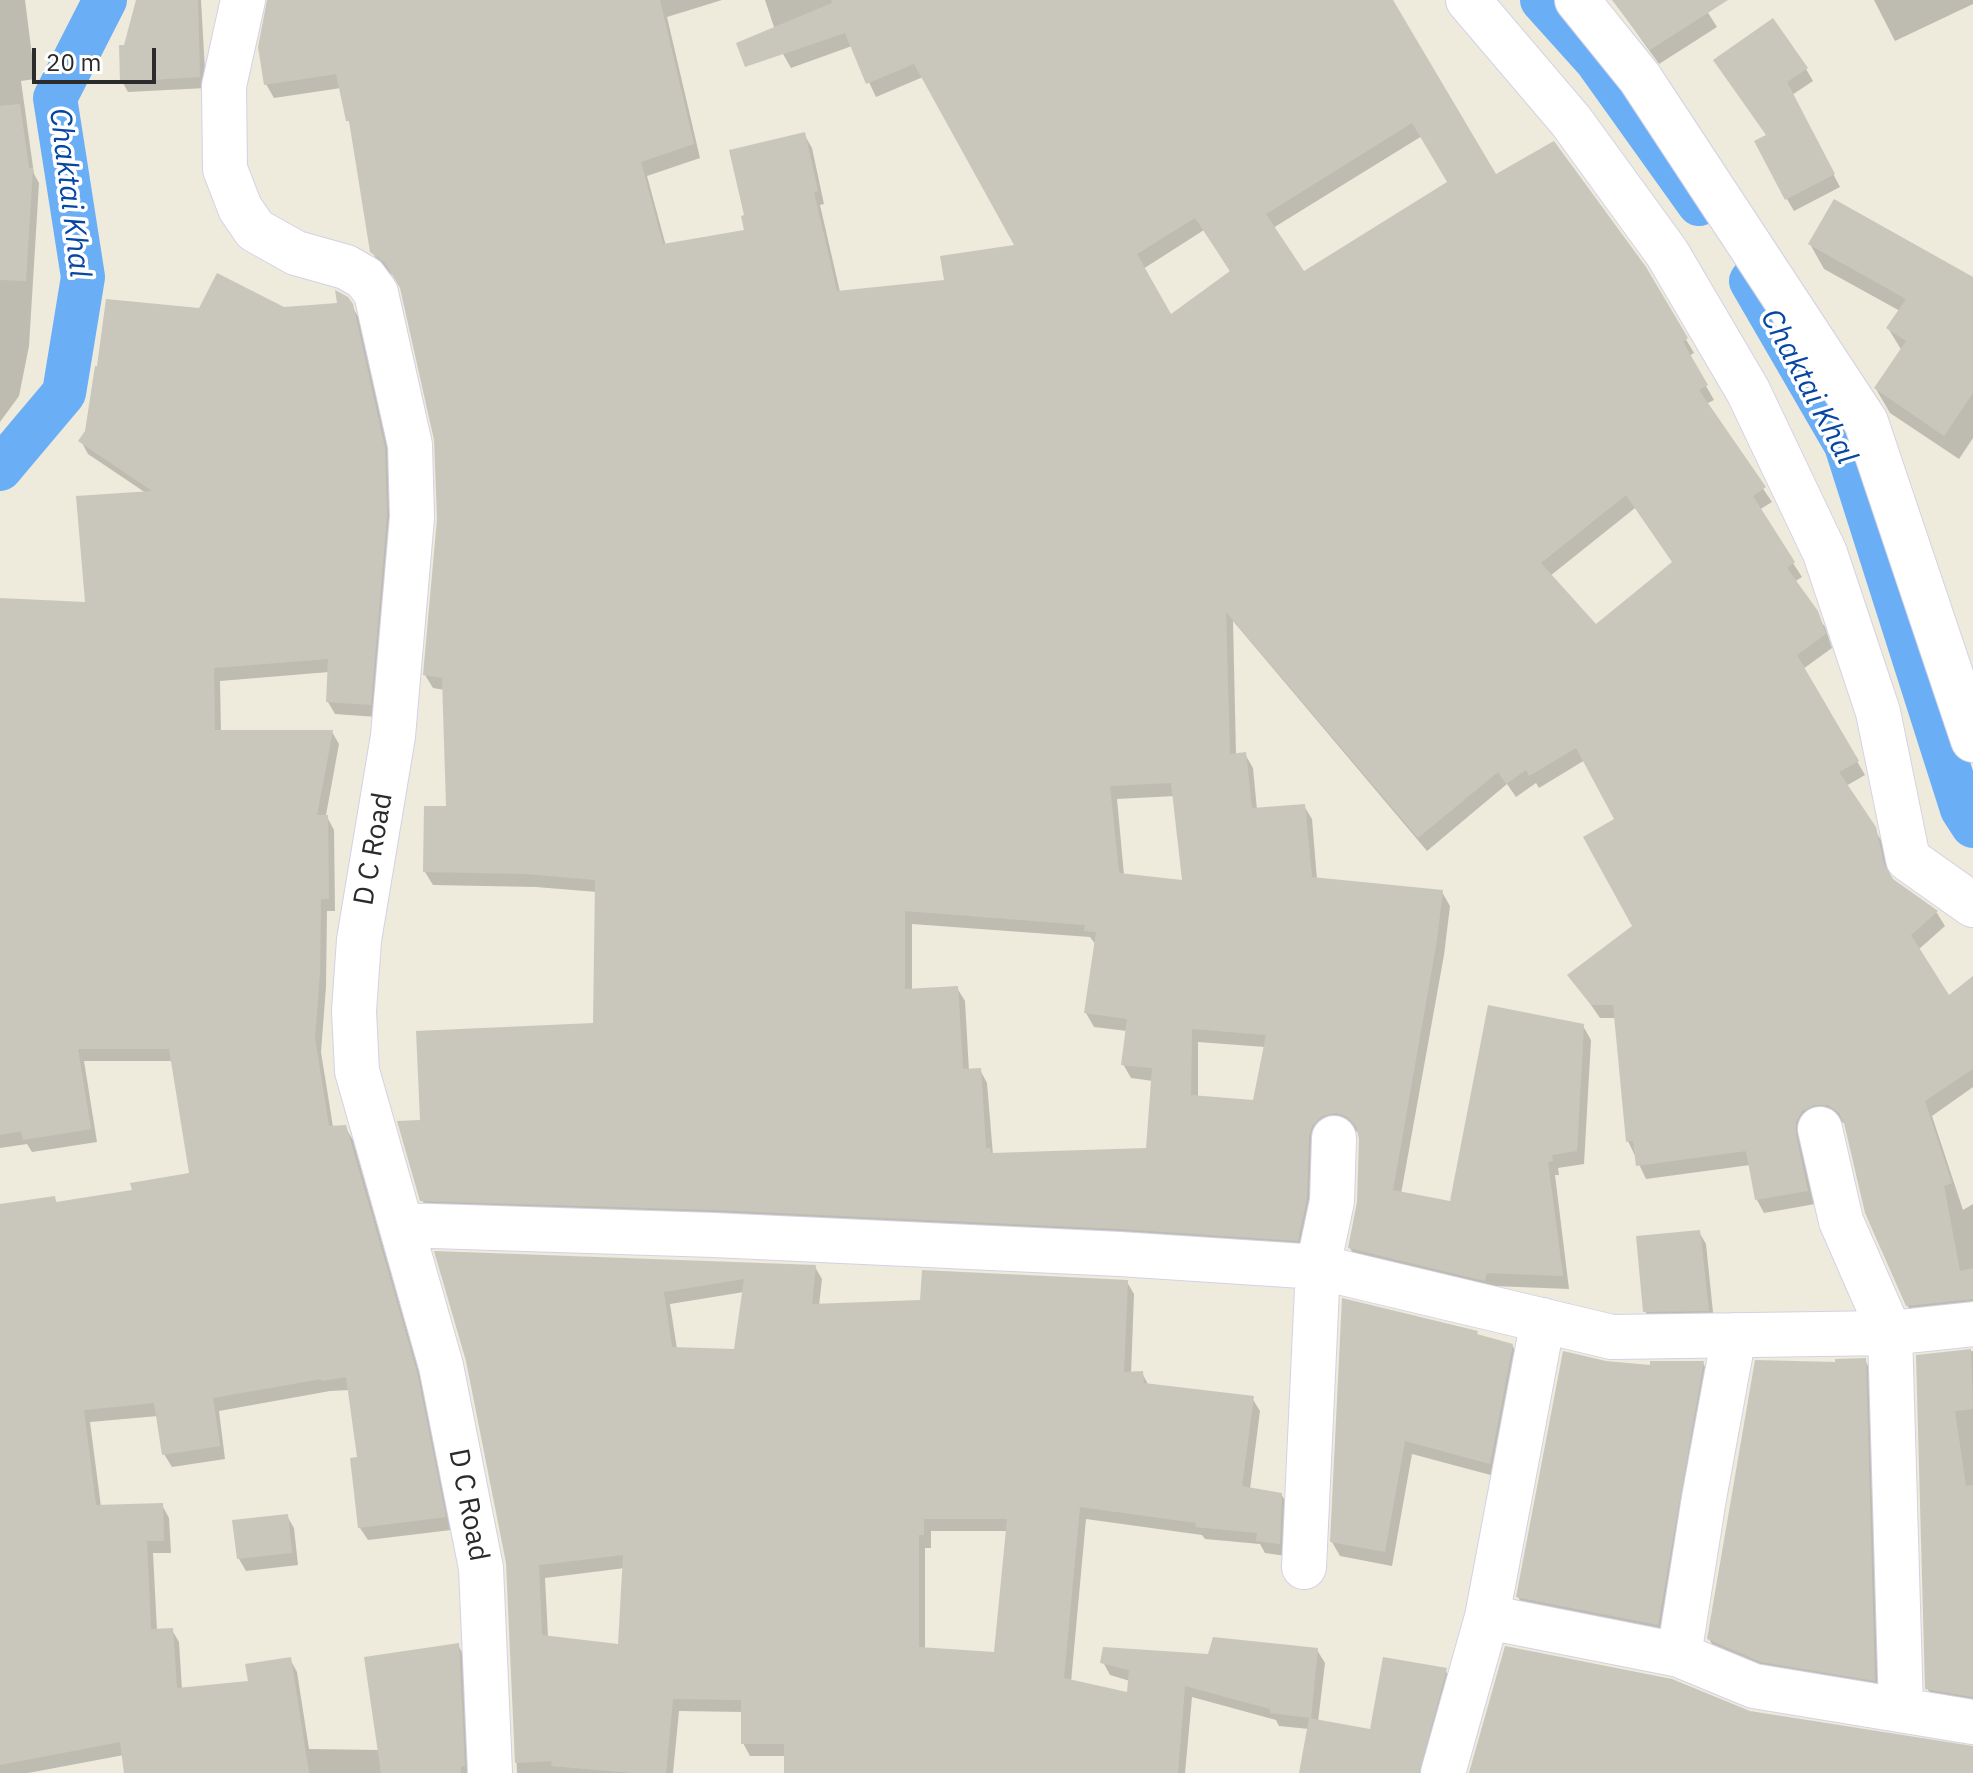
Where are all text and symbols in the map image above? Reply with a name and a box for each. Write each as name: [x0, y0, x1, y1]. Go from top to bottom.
scale bar: [36, 32, 160, 82]
text: 20 m: [46, 46, 101, 78]
water label: Chaktai Khal: [41, 106, 97, 280]
water label: Chaktai Khal: [1752, 303, 1864, 471]
street label: D C Road: [348, 790, 400, 908]
street label: D C Road: [441, 1446, 495, 1564]

